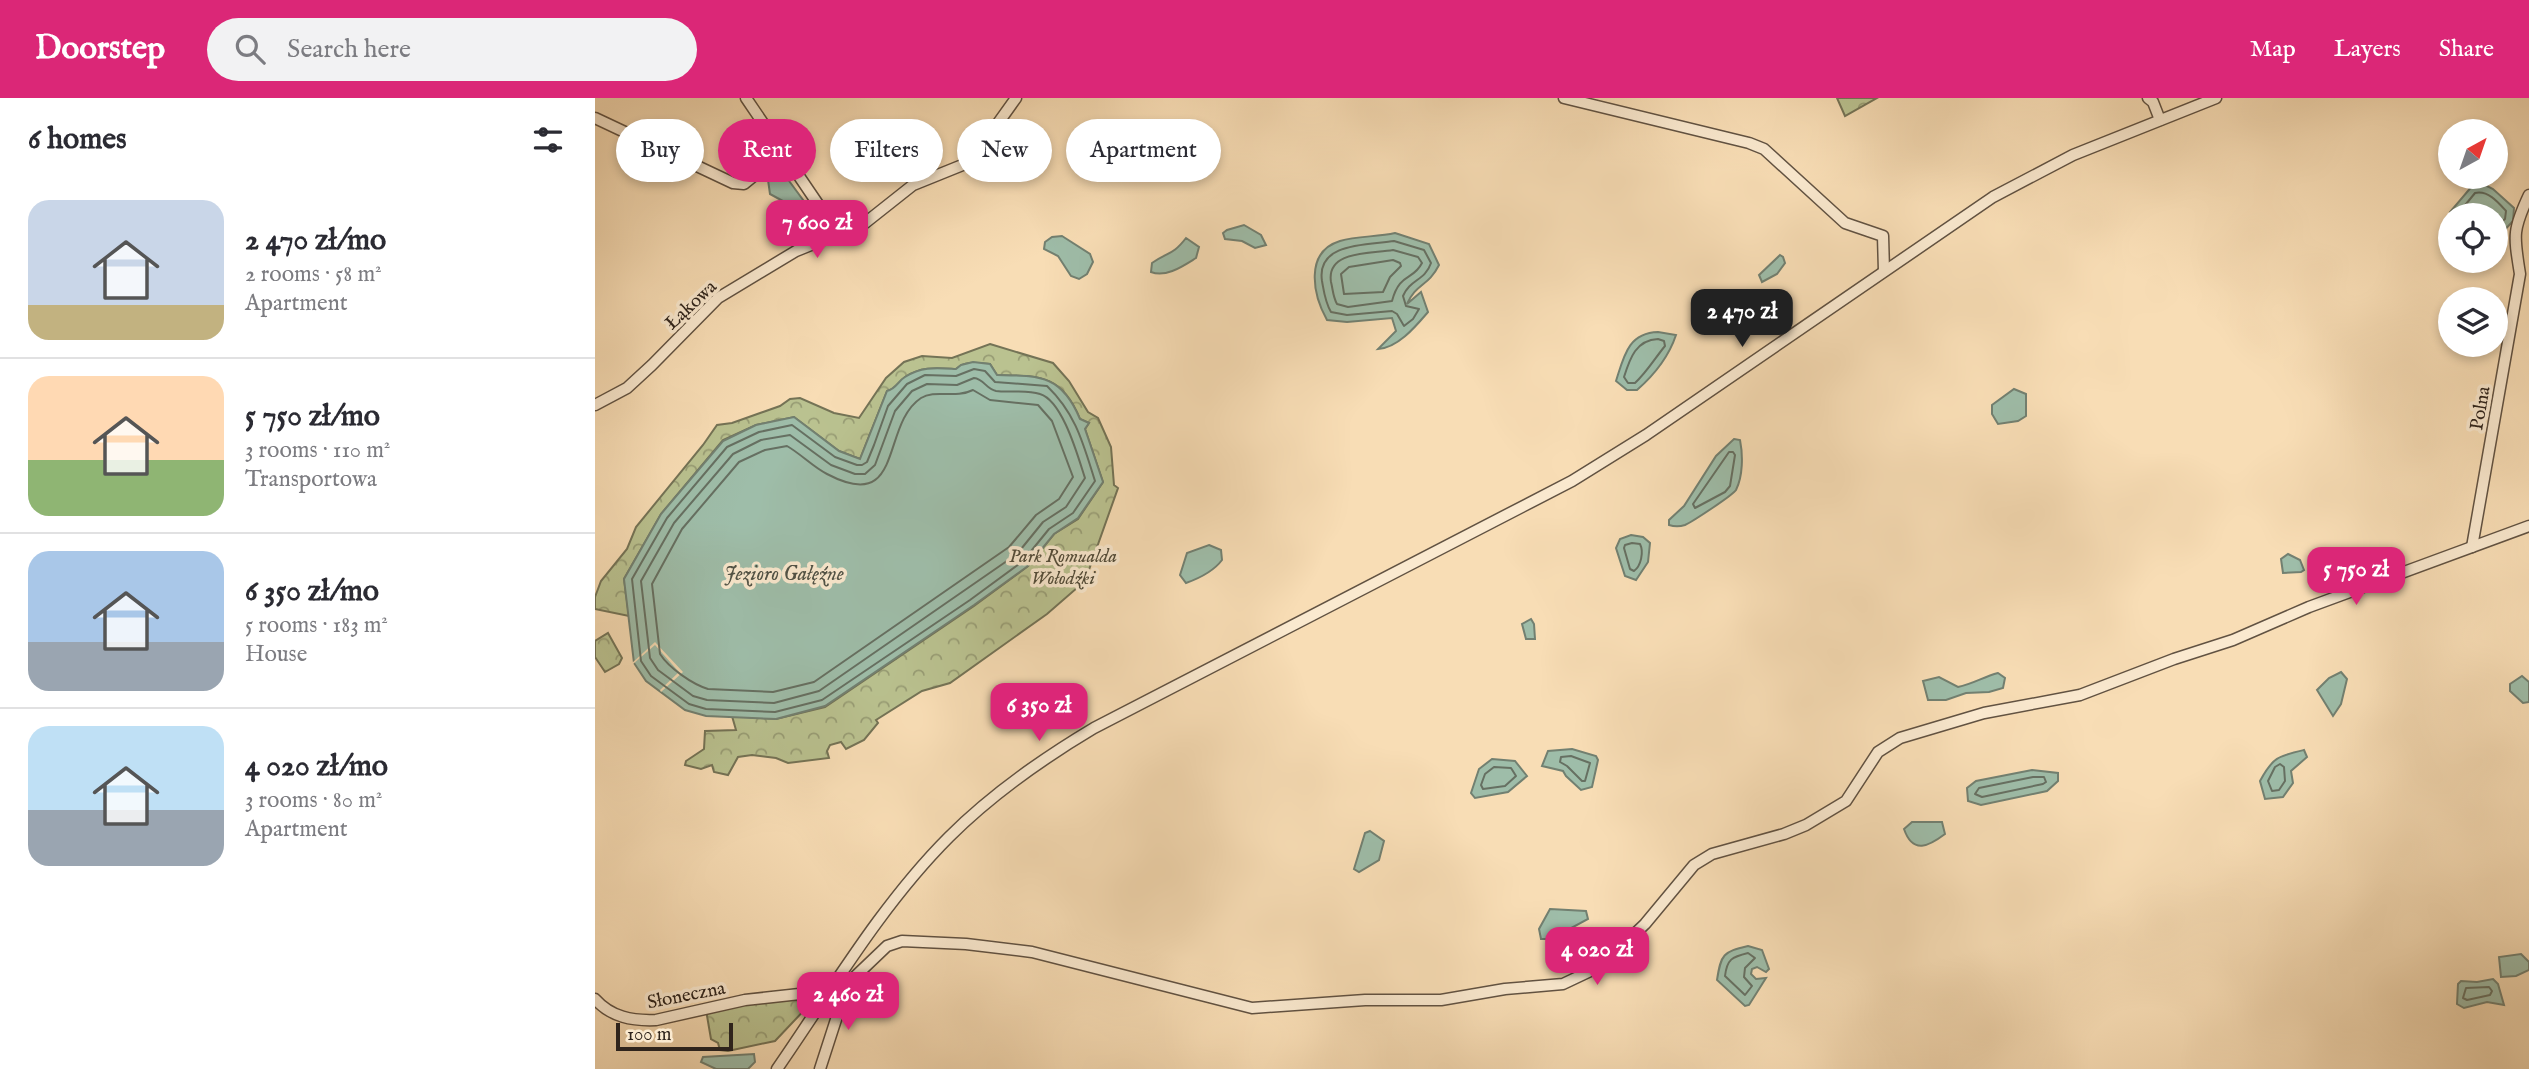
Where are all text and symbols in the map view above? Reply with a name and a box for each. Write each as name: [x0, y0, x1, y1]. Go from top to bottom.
search box: [207, 18, 697, 81]
text: Doorstep: [35, 28, 165, 70]
icon: search: [231, 30, 269, 68]
text: Search here: [287, 33, 411, 66]
text: Map: [2250, 34, 2296, 65]
text: Layers: [2334, 34, 2401, 65]
text: Share: [2439, 34, 2494, 65]
chip: Buy: [616, 119, 704, 182]
chip: Rent: [718, 119, 816, 182]
chip: Filters: [830, 119, 943, 182]
chip: New: [957, 119, 1052, 182]
chip: Apartment: [1066, 119, 1221, 182]
north arrow: [2438, 119, 2508, 189]
map controls: [2438, 119, 2508, 357]
text: 6 homes: [28, 121, 127, 159]
icon: filters: [529, 121, 567, 159]
pin: 7 600 zł: [745, 200, 889, 260]
button: locate: [2438, 203, 2508, 273]
text: 7 600 zł: [782, 208, 852, 237]
text: 2 470 zł/mo: [245, 222, 386, 260]
icon: home: [84, 228, 168, 312]
text: 2 rooms · 58 m²: [245, 260, 382, 289]
street label: Łąkowa: [660, 275, 723, 336]
button: layers: [2438, 287, 2508, 357]
text: Apartment: [245, 289, 348, 318]
pin: 2 470 zł: [1670, 289, 1814, 349]
text: 2 470 zł: [1707, 297, 1777, 326]
street label: Polna: [2465, 384, 2497, 432]
text: 5 750 zł/mo: [245, 398, 380, 436]
icon: home: [84, 404, 168, 488]
text: 3 rooms · 110 m²: [245, 436, 390, 465]
text: Transportowa: [245, 465, 377, 494]
park label: Park Romualda Wołodźki: [1009, 545, 1117, 591]
pin: 5 750 zł: [2284, 547, 2428, 607]
text: 5 750 zł: [2323, 555, 2389, 584]
water label: Jezioro Gałęźne: [724, 561, 844, 588]
text: 6 350 zł/mo: [245, 573, 379, 611]
icon: home: [84, 579, 168, 663]
text: 5 rooms · 183 m²: [245, 611, 388, 640]
text: House: [245, 640, 307, 669]
pin: 6 350 zł: [967, 684, 1111, 743]
text: 6 350 zł: [1007, 691, 1071, 720]
text: 4 020 zł/mo: [245, 748, 388, 786]
icon: home: [84, 754, 168, 838]
text: 3 rooms · 80 m²: [245, 786, 382, 815]
text: Apartment: [245, 815, 348, 844]
pin: 4 020 zł: [1525, 928, 1669, 987]
text: 4 020 zł: [1561, 935, 1633, 964]
pin: 2 460 zł: [776, 972, 920, 1032]
street label: Słoneczna: [645, 976, 728, 1015]
text: 2 460 zł: [813, 980, 883, 1009]
scale bar: [616, 1020, 733, 1052]
text: 100 m: [627, 1023, 671, 1047]

